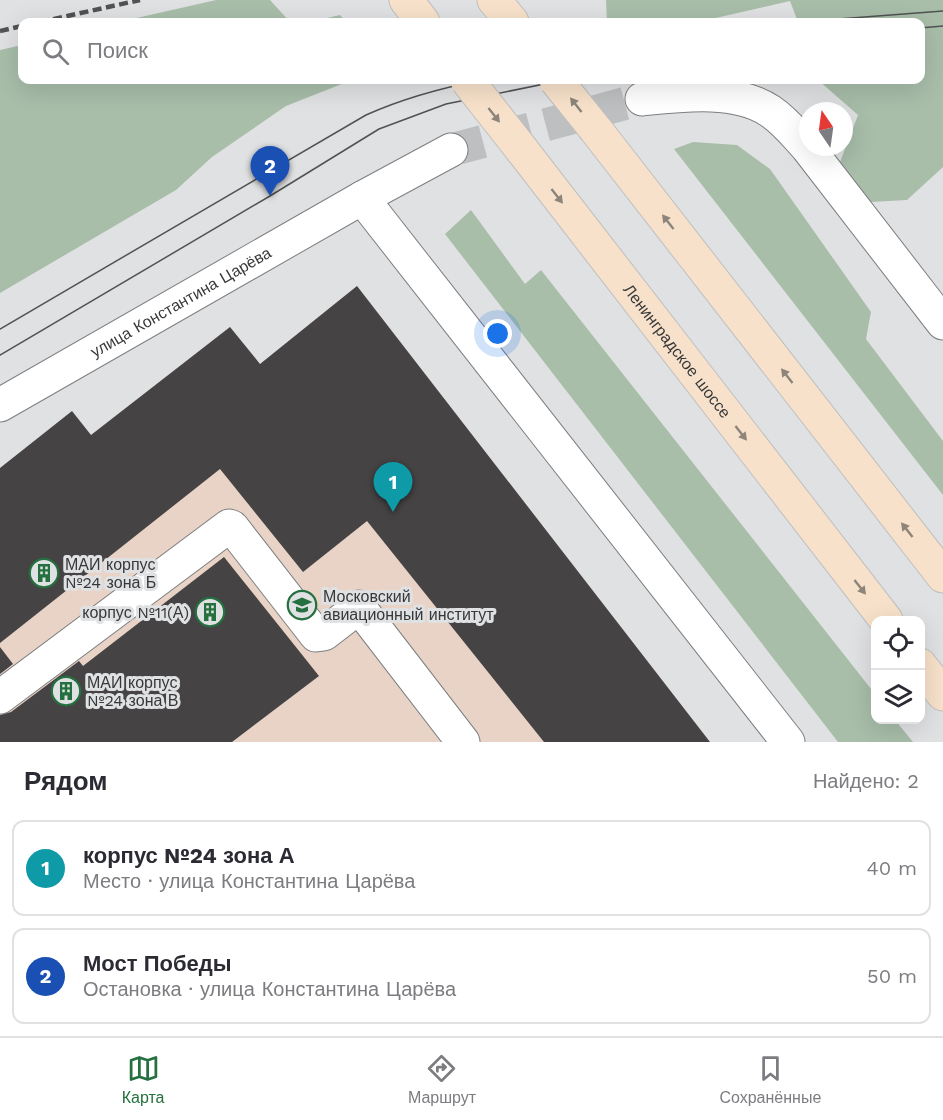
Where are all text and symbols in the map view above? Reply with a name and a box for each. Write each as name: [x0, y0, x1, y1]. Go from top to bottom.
search box: [18, 18, 925, 84]
icon: search: [39, 35, 72, 68]
text: Поиск: [87, 38, 148, 63]
one-way arrow: [570, 97, 582, 113]
north arrow: [799, 102, 853, 156]
one-way arrow: [488, 107, 500, 122]
pin: 2: [250, 146, 290, 196]
one-way arrow: [551, 188, 564, 204]
one-way arrow: [662, 215, 674, 230]
street label: улица Константина Царёва: [87, 243, 275, 361]
street label: Ленинградское шоссе: [619, 280, 735, 422]
your location: [483, 319, 512, 348]
one-way arrow: [782, 369, 794, 384]
one-way arrow: [735, 425, 747, 441]
pin: 1: [374, 462, 412, 512]
one-way arrow: [901, 522, 914, 538]
place label: МАИ корпус №24 зона Б: [65, 555, 156, 592]
building icon: МАИ корпус №24 зона Б: [28, 557, 60, 589]
one-way arrow: [854, 580, 866, 595]
place label: Московский авиационный институт: [323, 587, 494, 624]
school or university icon: Московский авиационный институт: [286, 589, 318, 621]
building icon: корпус №11(А): [194, 596, 226, 628]
place label: корпус №11(А): [82, 603, 189, 622]
map controls: [871, 616, 925, 724]
button: locate: [871, 616, 925, 670]
button: layers: [871, 670, 925, 724]
place label: МАИ корпус №24 зона В: [87, 673, 179, 710]
building icon: МАИ корпус №24 зона В: [50, 675, 82, 707]
text: Рядом: [24, 766, 107, 796]
text: Найдено: 2: [813, 769, 919, 793]
text: корпус №24 зона А: [83, 843, 295, 868]
text: 1: [41, 856, 50, 880]
text: 40 m: [866, 856, 917, 880]
text: Место · улица Константина Царёва: [83, 869, 415, 893]
text: Мост Победы: [83, 951, 232, 976]
text: 2: [40, 964, 51, 988]
text: 50 m: [867, 964, 917, 988]
text: Остановка · улица Константина Царёва: [83, 977, 456, 1001]
tab: Карта: [122, 1052, 165, 1107]
tab: Маршрут: [408, 1052, 476, 1107]
tab: Сохранённые: [719, 1052, 821, 1107]

